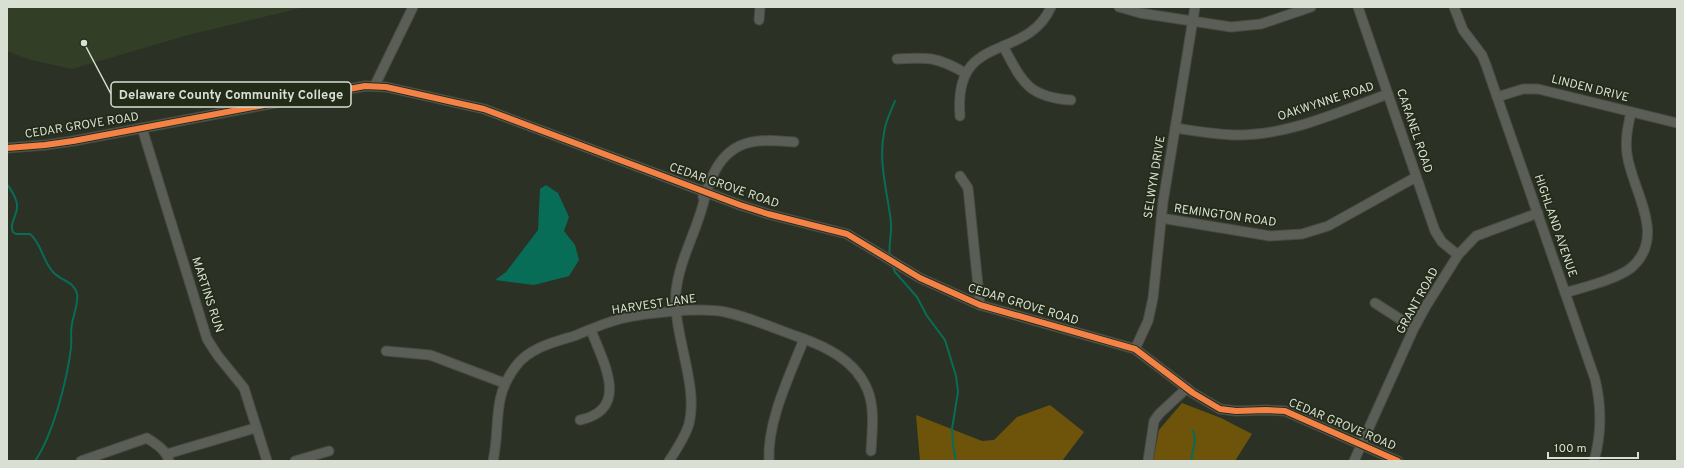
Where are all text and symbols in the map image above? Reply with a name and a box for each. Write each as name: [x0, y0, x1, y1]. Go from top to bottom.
street label: LINDEN DRIVE: [1550, 72, 1630, 106]
street label: OAKWYNNE ROAD: [1276, 79, 1376, 125]
callout: Delaware County Community College: [111, 82, 351, 107]
street label: CARANEL ROAD: [1392, 87, 1436, 175]
text: Delaware County Community College: [119, 88, 343, 104]
street label: CEDAR GROVE ROAD: [24, 109, 140, 143]
street label: SELWYN DRIVE: [1141, 134, 1169, 220]
street label: CEDAR GROVE ROAD: [667, 160, 781, 212]
street label: HIGHLAND AVENUE: [1530, 172, 1580, 280]
street label: REMINGTON ROAD: [1173, 201, 1277, 231]
street label: MARTINS RUN: [187, 255, 227, 335]
street label: GRANT ROAD: [1393, 265, 1443, 337]
street label: CEDAR GROVE ROAD: [965, 280, 1081, 330]
street label: HARVEST LANE: [611, 291, 697, 319]
street label: CEDAR GROVE ROAD: [1286, 395, 1398, 455]
scale bar: [1548, 434, 1638, 460]
text: 100 m: [1554, 441, 1587, 457]

